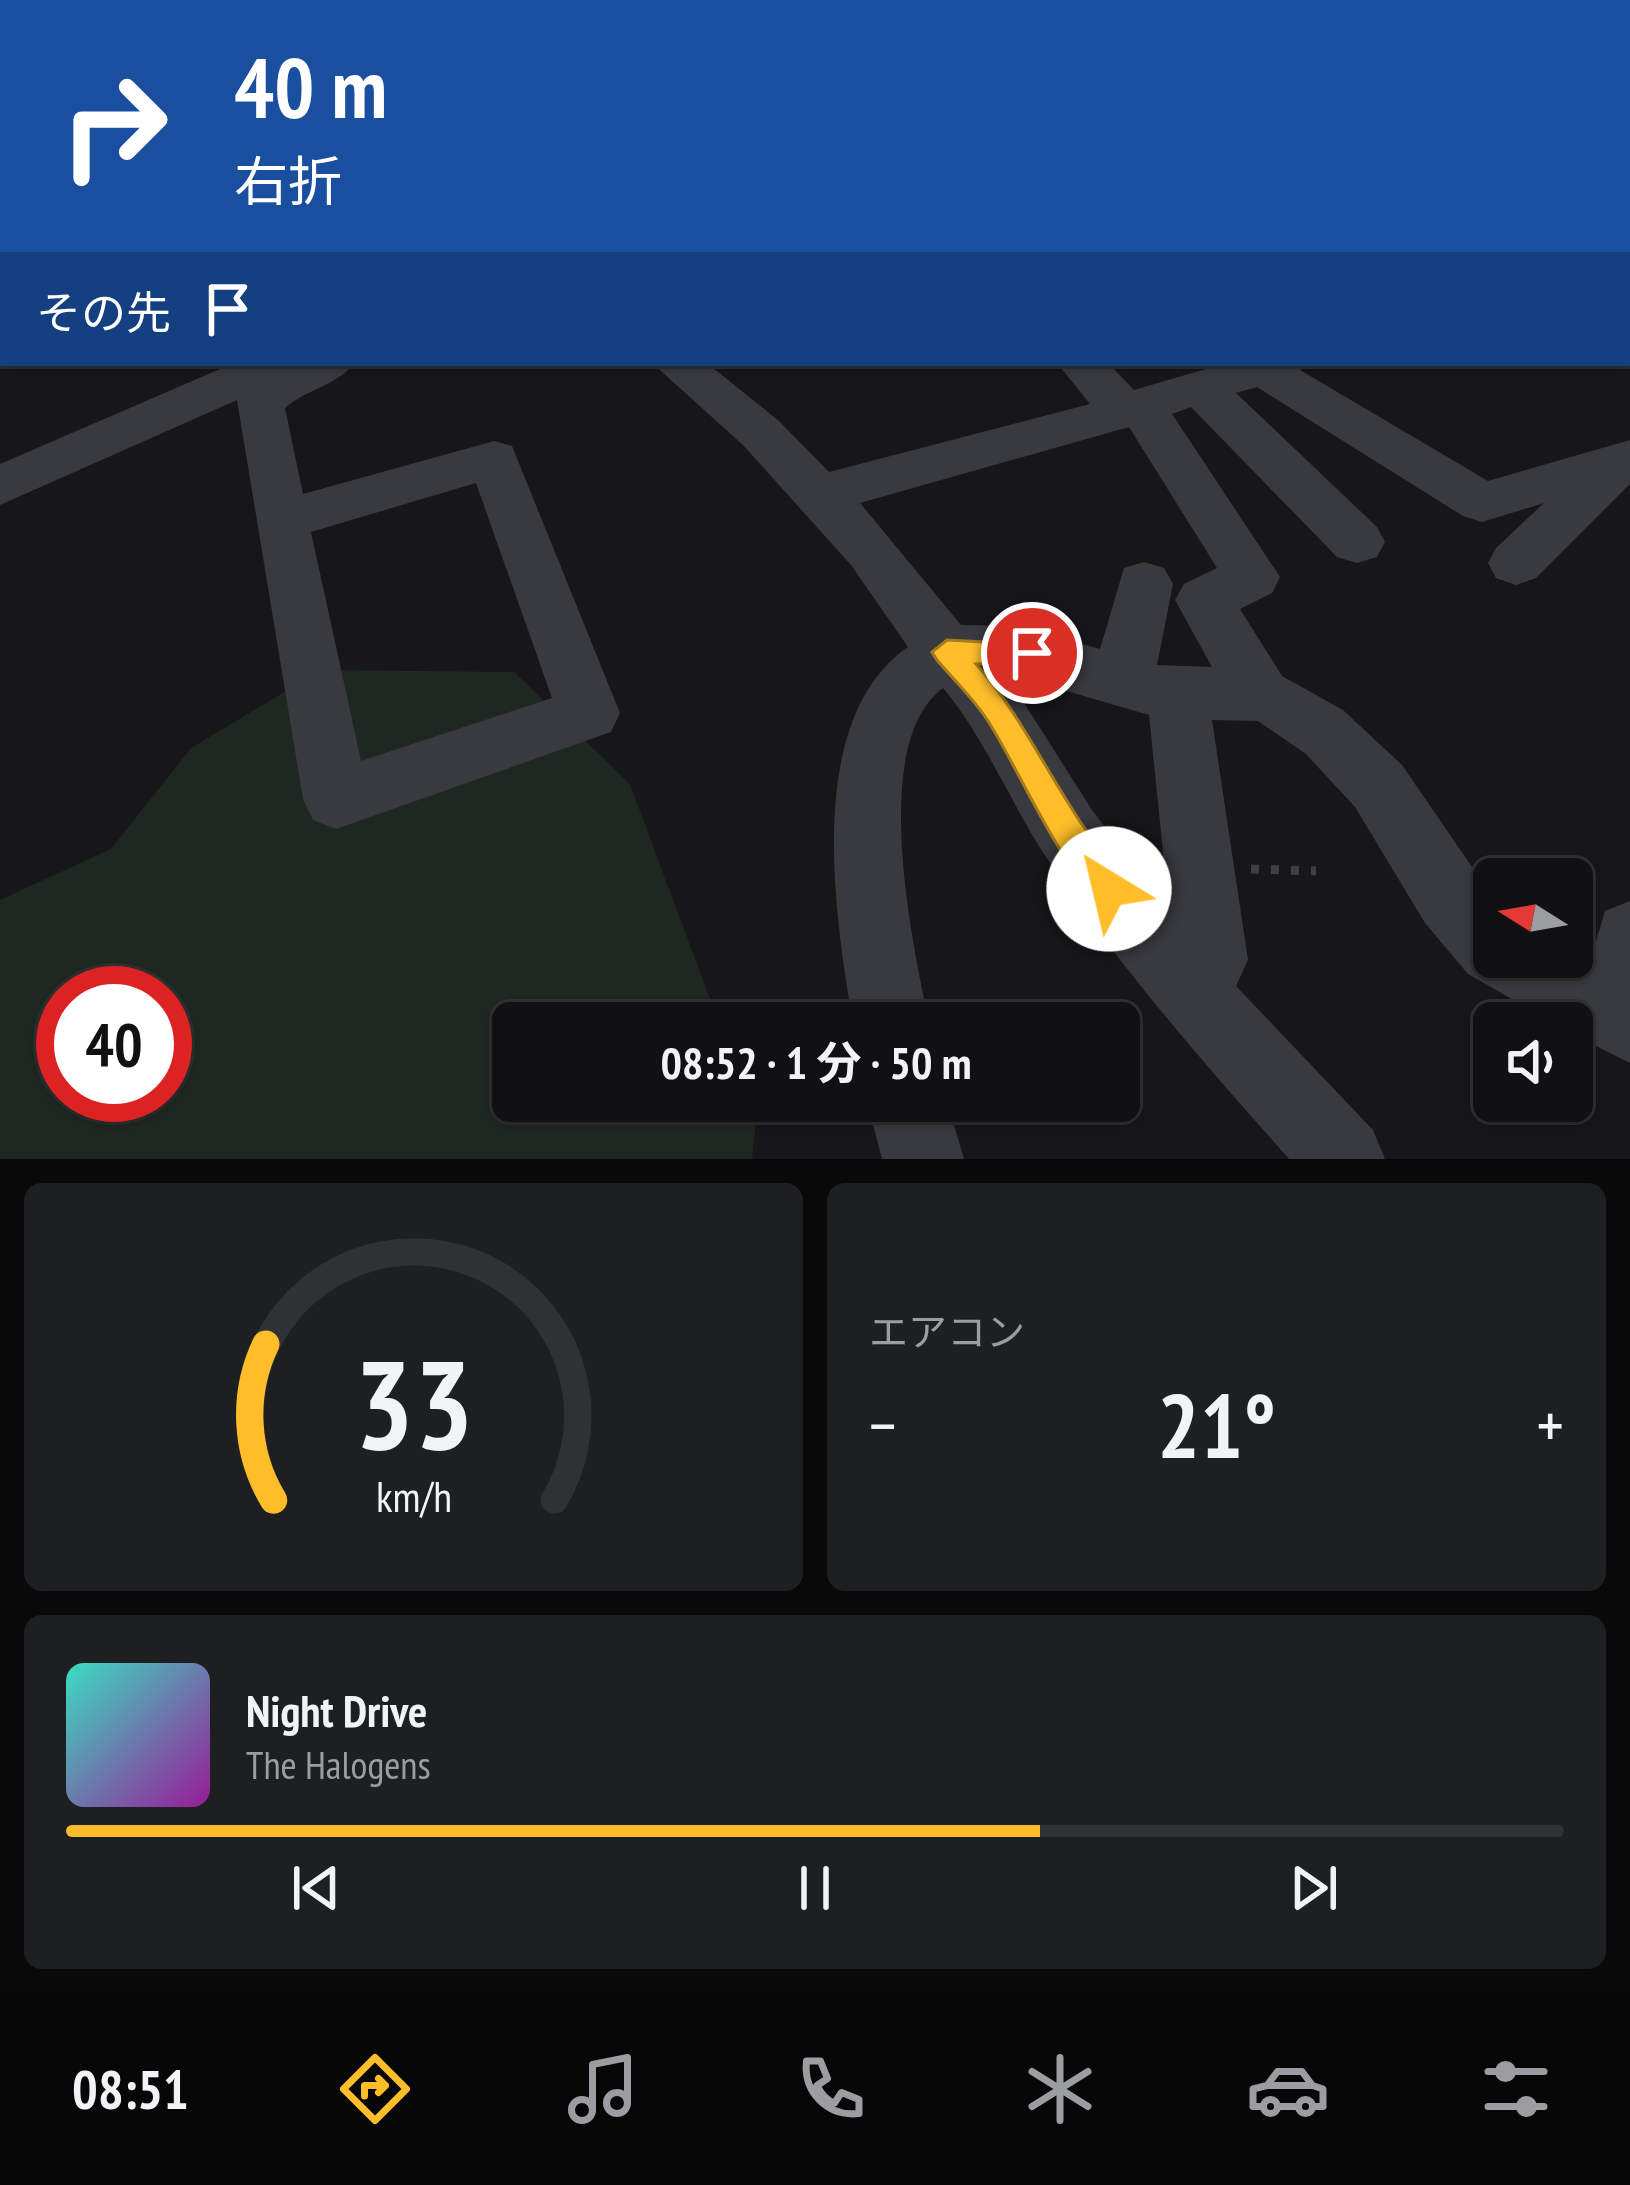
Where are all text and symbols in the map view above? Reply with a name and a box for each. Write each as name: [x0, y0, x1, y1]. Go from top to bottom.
text: 40 m: [234, 32, 387, 141]
icon: right: [36, 48, 192, 204]
text: 右折: [234, 146, 342, 216]
icon: arrive: [195, 276, 261, 342]
text: その先: [36, 283, 171, 341]
pin: [981, 602, 1083, 704]
icon: arrive: [999, 620, 1065, 686]
position arrow: [1046, 826, 1172, 952]
north arrow: [1473, 858, 1593, 978]
map controls: [1473, 858, 1593, 1122]
speed limit sign: 40: [36, 966, 192, 1122]
button: sound: [1473, 1002, 1593, 1122]
text: 08:52 · 1 分 · 50 m: [660, 1033, 972, 1091]
text: エアコン: [869, 1306, 1025, 1357]
text: 33: [354, 1322, 473, 1483]
text: 21°: [1157, 1366, 1276, 1483]
text: −: [869, 1382, 896, 1467]
text: +: [1537, 1382, 1564, 1467]
text: km/h: [375, 1468, 452, 1524]
text: Night Drive: [246, 1681, 427, 1739]
text: The Halogens: [246, 1739, 431, 1790]
icon: previous: [283, 1855, 349, 1921]
icon: pause: [782, 1855, 848, 1921]
icon: next: [1281, 1855, 1347, 1921]
icon: directions: [333, 2047, 417, 2131]
icon: music: [561, 2047, 645, 2131]
icon: phone: [789, 2047, 873, 2131]
icon: climate: [1018, 2047, 1102, 2131]
icon: car: [1246, 2047, 1330, 2131]
icon: filters: [1474, 2047, 1558, 2131]
text: 08:51: [72, 2054, 189, 2124]

